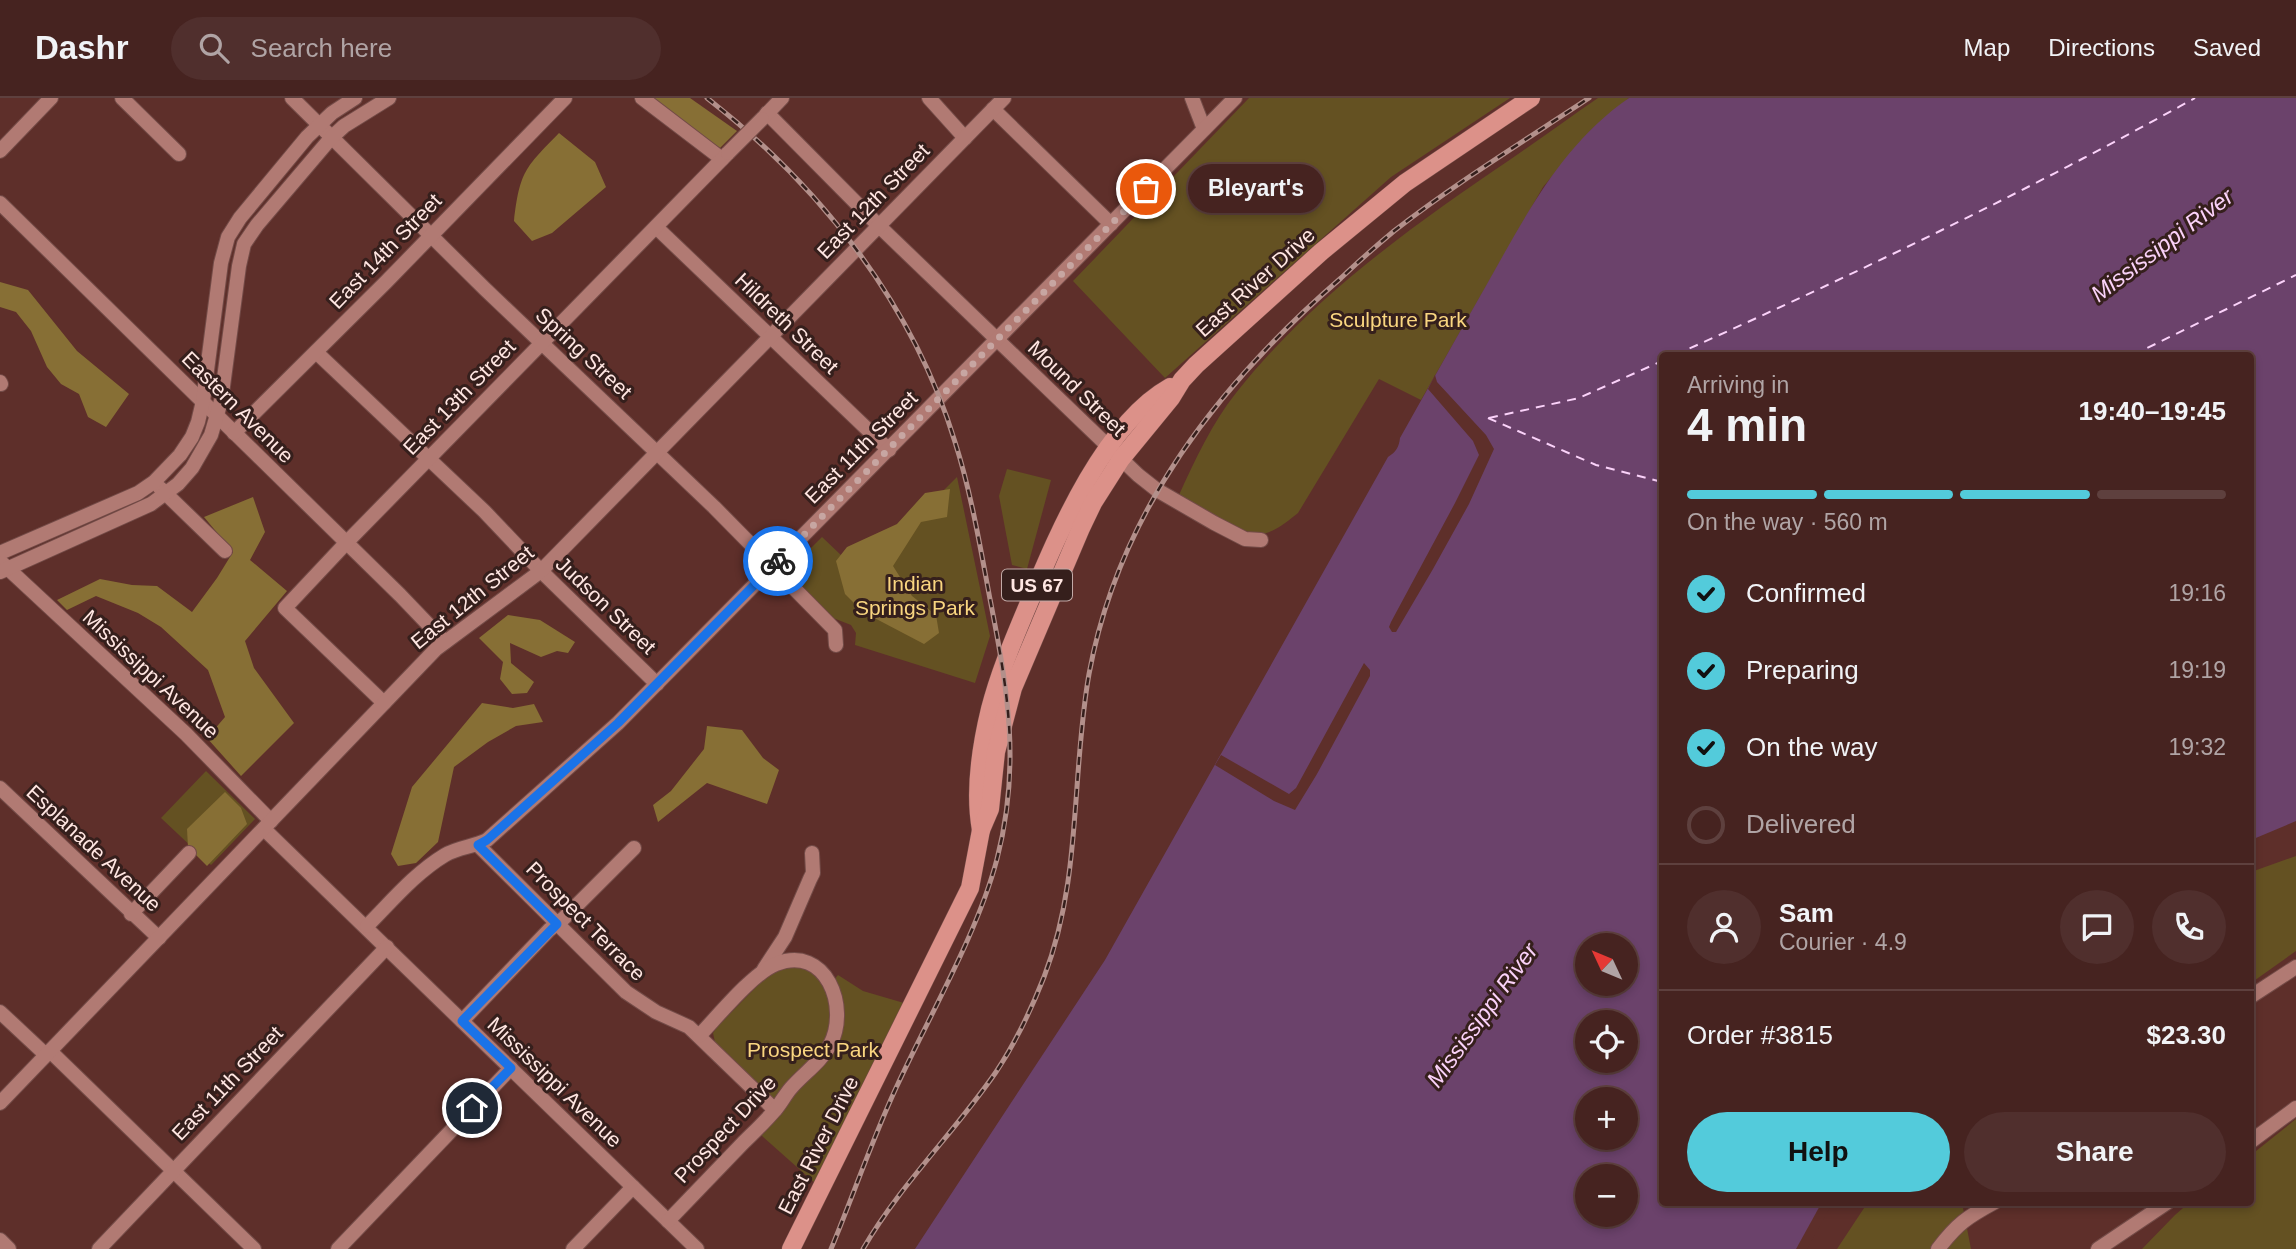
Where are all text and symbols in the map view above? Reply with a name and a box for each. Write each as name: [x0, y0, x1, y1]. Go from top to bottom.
search box: [171, 17, 661, 80]
text: Dashr: [35, 29, 129, 66]
icon: search: [195, 29, 233, 67]
text: Search here: [251, 33, 392, 63]
text: Map: [1964, 34, 2010, 61]
text: Directions: [2048, 34, 2155, 61]
text: Saved: [2193, 34, 2261, 61]
street label: East 12th Street: [812, 139, 934, 263]
pin: [1116, 159, 1176, 219]
callout: Bleyart's: [1188, 164, 1324, 214]
icon: bag: [1127, 170, 1165, 208]
text: Bleyart's: [1208, 175, 1304, 201]
water label: Mississippi River: [2086, 182, 2239, 307]
street label: East 14th Street: [324, 189, 446, 313]
street label: East River Drive: [1191, 223, 1319, 341]
street label: Hildreth Street: [731, 268, 843, 378]
street label: Spring Street: [531, 303, 637, 403]
park label: Sculpture Park: [1329, 308, 1467, 331]
street label: East 13th Street: [398, 335, 520, 459]
street label: Mound Street: [1024, 336, 1130, 440]
street label: Eastern Avenue: [178, 347, 298, 467]
text: Arriving in: [1687, 372, 1789, 398]
street label: East 11th Street: [800, 386, 922, 508]
text: 19:40–19:45: [2079, 396, 2226, 426]
text: 4 min: [1687, 399, 1807, 451]
text: On the way · 560 m: [1687, 509, 1888, 535]
courier: [743, 526, 813, 596]
street label: East 12th Street: [406, 541, 538, 653]
icon: bike: [759, 542, 797, 580]
street label: Judson Street: [551, 552, 661, 658]
road number: US 67: [1002, 570, 1072, 600]
park label: Indian Springs Park: [855, 572, 976, 619]
icon: check: [1687, 575, 1725, 613]
text: Confirmed: [1746, 578, 1866, 608]
text: 19:16: [2168, 580, 2226, 606]
street label: Mississippi Avenue: [78, 605, 224, 743]
icon: check: [1687, 652, 1725, 690]
text: Preparing: [1746, 655, 1859, 685]
text: 19:19: [2168, 657, 2226, 683]
icon: check: [1687, 729, 1725, 767]
text: On the way: [1746, 732, 1878, 762]
text: 19:32: [2168, 734, 2226, 760]
street label: Esplanade Avenue: [22, 780, 166, 916]
text: Delivered: [1746, 809, 1856, 839]
street label: Prospect Terrace: [522, 857, 650, 985]
button: person: [1687, 890, 1761, 964]
button: chat: [2060, 890, 2134, 964]
button: phone: [2152, 890, 2226, 964]
text: Sam: [1779, 898, 1834, 928]
text: Courier · 4.9: [1779, 929, 1907, 955]
north arrow: [1575, 933, 1638, 996]
map controls: [1575, 933, 1638, 1227]
water label: Mississippi River: [1421, 937, 1544, 1092]
button: locate: [1575, 1010, 1638, 1073]
street label: Mississippi Avenue: [483, 1012, 627, 1152]
text: Order #3815: [1687, 1020, 1833, 1050]
text: $23.30: [2146, 1020, 2226, 1050]
street label: East 11th Street: [167, 1021, 287, 1145]
park label: Prospect Park: [747, 1038, 879, 1061]
street label: Prospect Drive: [670, 1071, 780, 1187]
street label: East River Drive: [773, 1072, 863, 1218]
pin: [442, 1078, 502, 1138]
button: +: [1575, 1087, 1638, 1150]
icon: home: [453, 1089, 491, 1127]
button: Help: [1687, 1112, 1950, 1192]
button: Share: [1964, 1112, 2226, 1192]
button: −: [1575, 1164, 1638, 1227]

